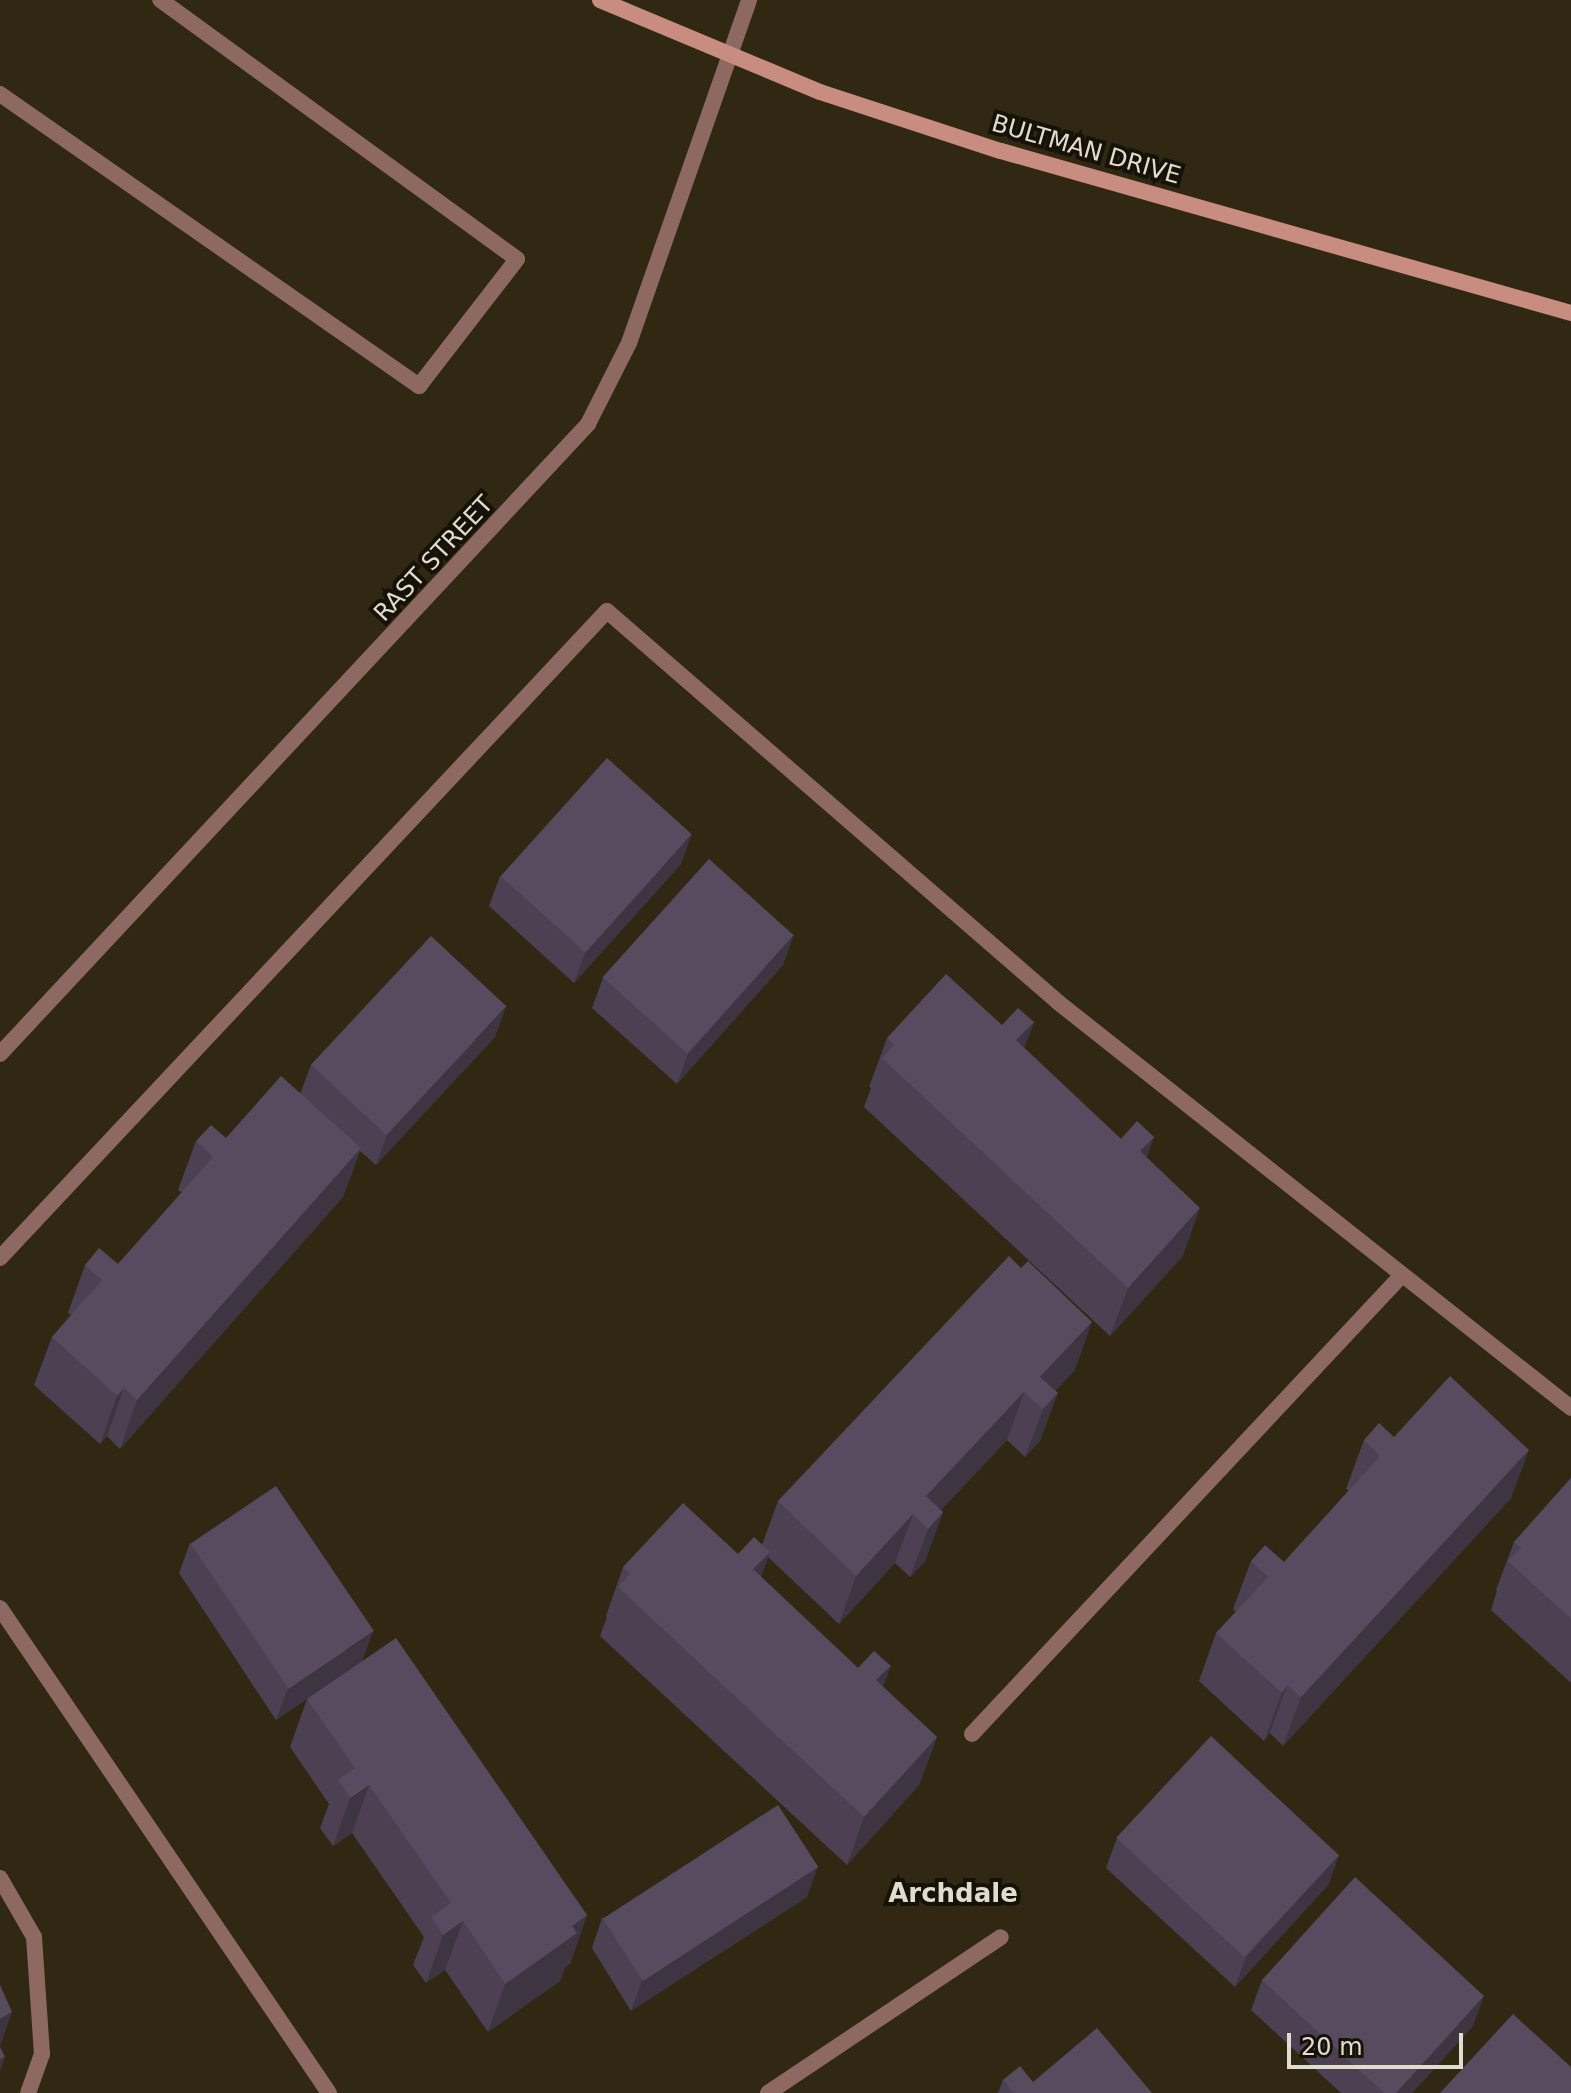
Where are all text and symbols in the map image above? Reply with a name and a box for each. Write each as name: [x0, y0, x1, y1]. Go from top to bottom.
street label: BULTMAN DRIVE: [988, 109, 1184, 191]
street label: RAST STREET: [368, 490, 500, 628]
district label: Archdale: [888, 1878, 1018, 1910]
scale bar: [1291, 2017, 1467, 2067]
text: 20 m: [1301, 2033, 1363, 2061]

